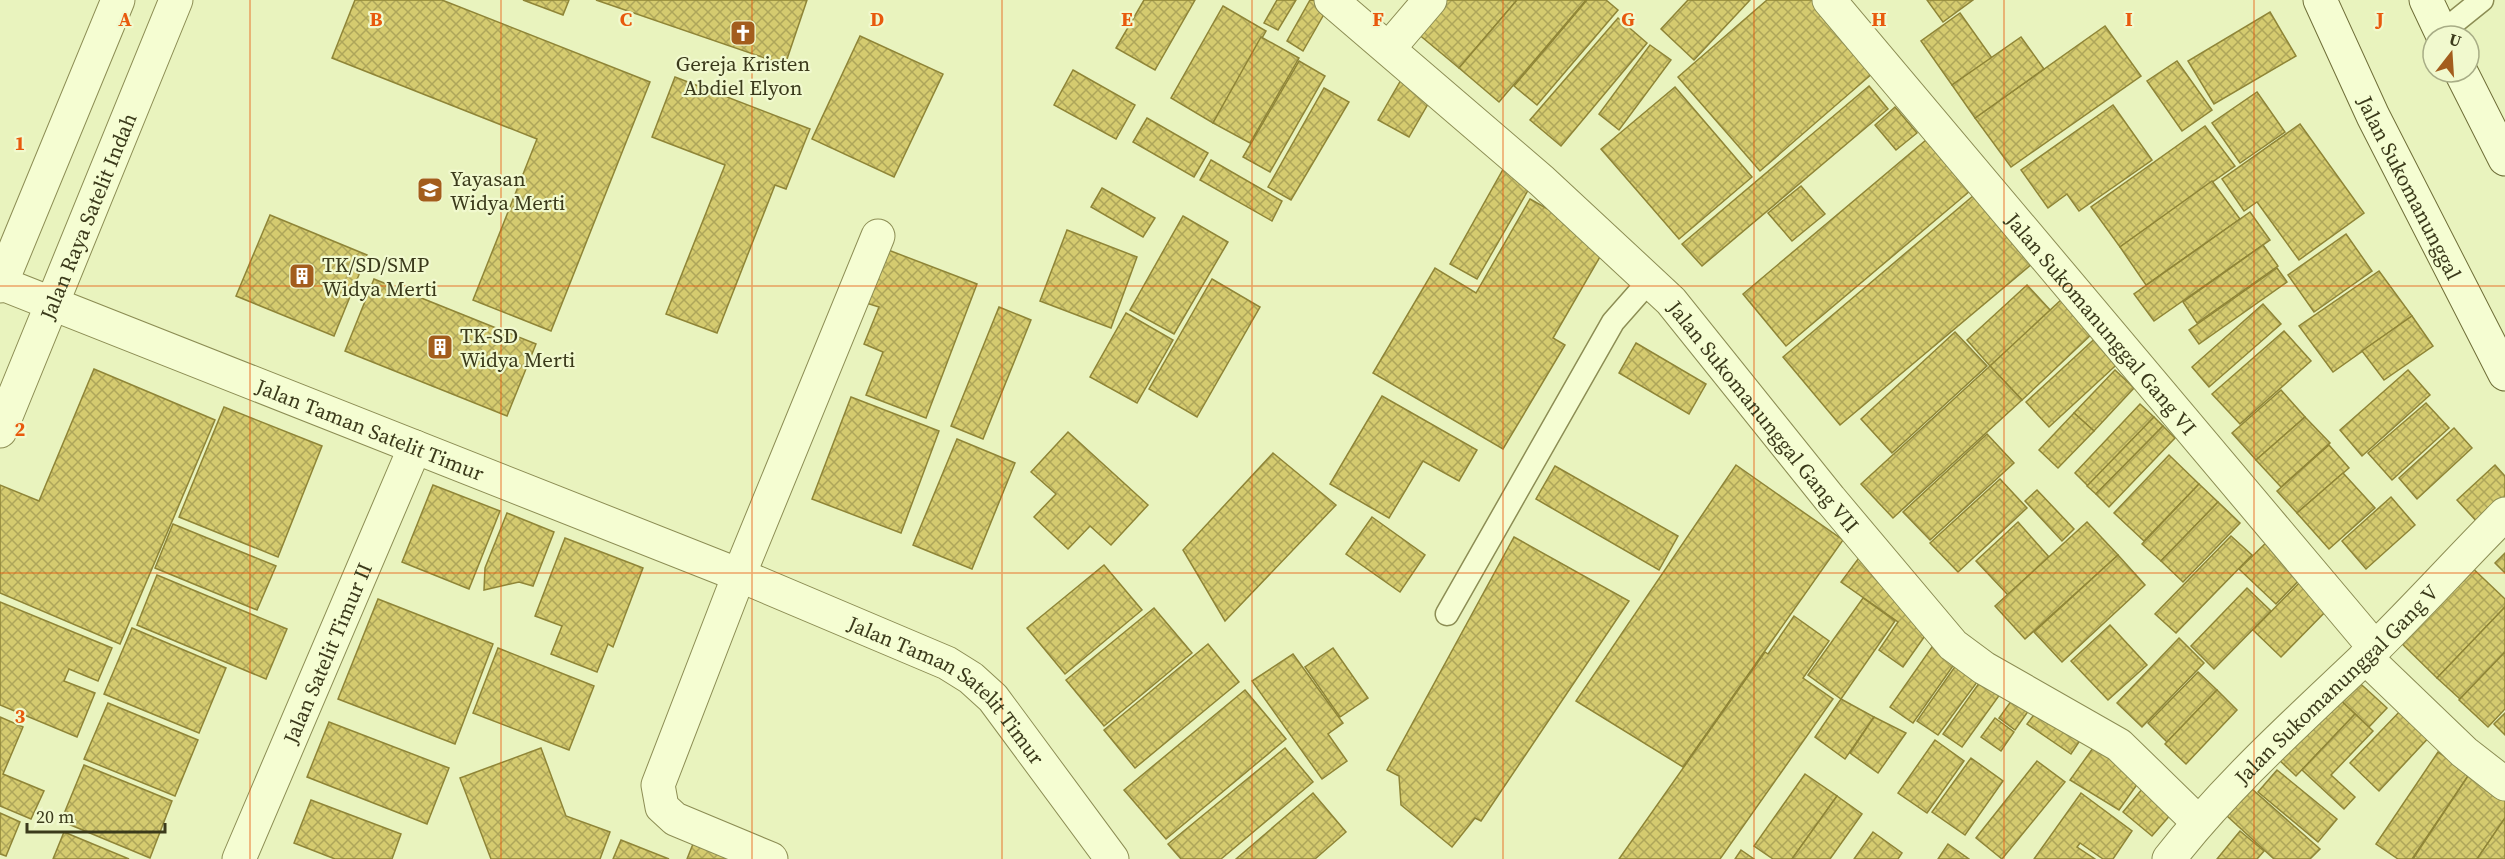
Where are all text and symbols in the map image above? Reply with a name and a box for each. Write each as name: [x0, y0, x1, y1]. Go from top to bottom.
text: A: [118, 5, 132, 33]
text: B: [369, 5, 383, 33]
text: C: [620, 5, 632, 33]
text: D: [870, 5, 884, 33]
text: E: [1121, 5, 1133, 33]
text: F: [1372, 5, 1384, 33]
text: G: [1621, 5, 1635, 33]
text: H: [1871, 5, 1887, 33]
text: I: [2125, 5, 2133, 33]
text: J: [2374, 5, 2384, 33]
church icon: Gereja Kristen Abdiel Elyon: [728, 18, 758, 48]
north arrow: [2421, 24, 2481, 84]
text: U: [2447, 27, 2464, 52]
place label: Gereja Kristen Abdiel Elyon: [676, 49, 810, 102]
street label: Jalan Sukomanunggal: [2351, 90, 2469, 285]
street label: Jalan Raya Satelit Indah: [32, 108, 143, 325]
text: 1: [15, 129, 25, 157]
place label: Yayasan Widya Merti: [450, 164, 565, 217]
school or university icon: Yayasan Widya Merti: [415, 175, 445, 205]
street label: Jalan Sukomanunggal Gang VI: [1999, 205, 2204, 441]
place label: TK/SD/SMP Widya Merti: [322, 250, 437, 303]
building icon: TK/SD/SMP Widya Merti: [287, 261, 317, 291]
street label: Jalan Sukomanunggal Gang VII: [1661, 293, 1866, 538]
place label: TK-SD Widya Merti: [460, 321, 575, 374]
building icon: TK-SD Widya Merti: [425, 332, 455, 362]
street label: Jalan Taman Satelit Timur: [251, 371, 489, 487]
text: 2: [15, 415, 26, 443]
street label: Jalan Satelit Timur II: [275, 558, 379, 749]
street label: Jalan Sukomanunggal Gang V: [2227, 578, 2444, 791]
street label: Jalan Taman Satelit Timur: [843, 608, 1052, 770]
text: 3: [15, 702, 26, 730]
scale bar: [27, 796, 165, 834]
text: 20 m: [36, 804, 74, 829]

